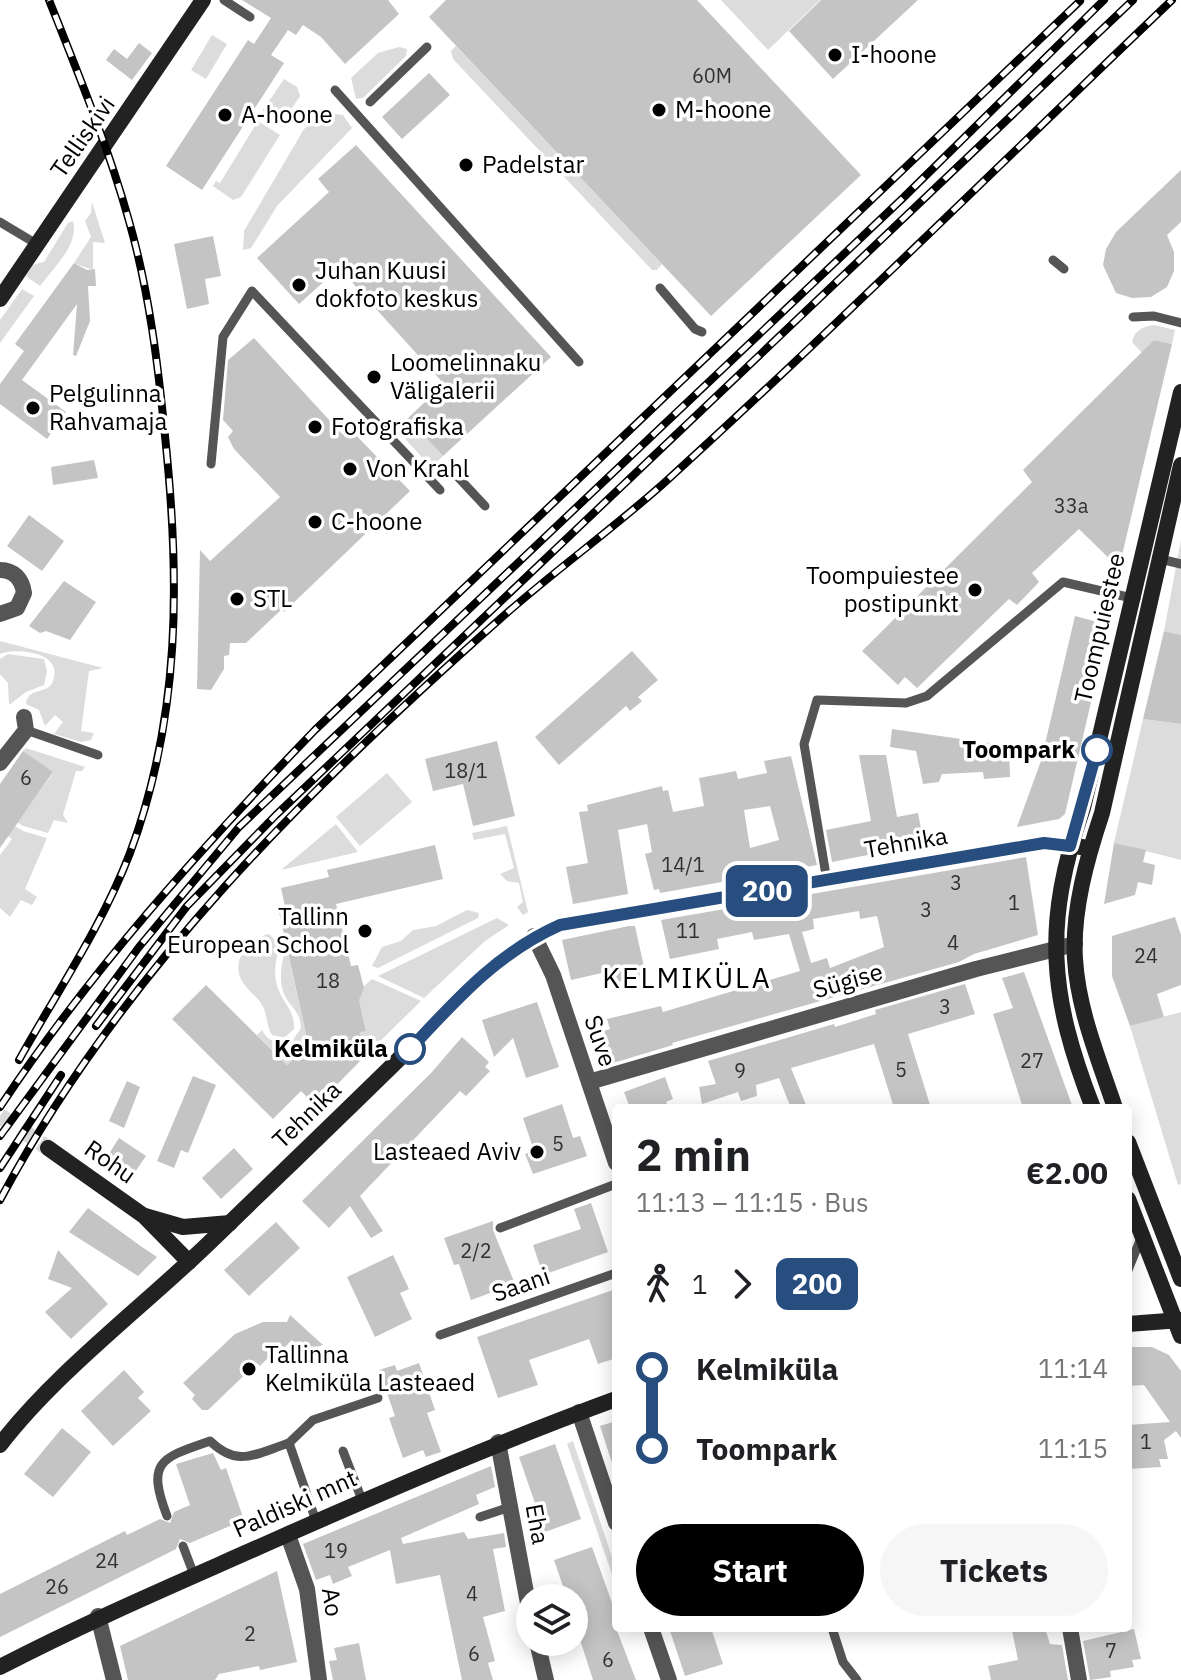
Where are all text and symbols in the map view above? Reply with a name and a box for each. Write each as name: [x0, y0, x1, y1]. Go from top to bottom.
place label: I-hoone: [851, 38, 937, 70]
marker: I-hoone: [826, 46, 844, 64]
house number: 60M: [692, 62, 732, 89]
street label: Telliskivi: [43, 89, 122, 183]
place label: M-hoone: [675, 93, 771, 125]
place label: A-hoone: [241, 98, 333, 130]
marker: M-hoone: [650, 101, 668, 119]
marker: A-hoone: [216, 106, 234, 124]
place label: Padelstar: [482, 148, 585, 180]
marker: Padelstar: [457, 156, 475, 174]
place label: Juhan Kuusi dokfoto keskus: [315, 254, 478, 314]
marker: Juhan Kuusi dokfoto keskus: [290, 276, 308, 294]
place label: Loomelinnaku Väligalerii: [390, 346, 541, 406]
marker: Loomelinnaku Väligalerii: [365, 368, 383, 386]
place label: Pelgulinna Rahvamaja: [49, 377, 168, 437]
marker: Pelgulinna Rahvamaja: [24, 399, 42, 417]
place label: Fotografiska: [331, 410, 464, 442]
marker: Fotografiska: [306, 418, 324, 436]
place label: Von Krahl: [366, 452, 469, 484]
marker: Von Krahl: [341, 460, 359, 478]
house number: 33a: [1054, 492, 1089, 519]
place label: C-hoone: [331, 505, 422, 537]
marker: C-hoone: [306, 513, 324, 531]
street label: Toompuiestee: [1066, 550, 1132, 706]
place label: Toompuiestee postipunkt: [806, 559, 959, 619]
marker: Toompuiestee postipunkt: [966, 581, 984, 599]
place label: STL: [253, 582, 292, 614]
marker: STL: [228, 590, 246, 608]
place label: Toompark: [962, 733, 1075, 765]
marker: Toompark: [1082, 735, 1112, 765]
house number: 18/1: [444, 757, 488, 784]
house number: 6: [20, 764, 32, 791]
street label: Tehnika: [862, 819, 950, 865]
house number: 14/1: [661, 851, 705, 878]
line badge: 200: [721, 865, 813, 917]
house number: 3: [950, 869, 962, 896]
text: 200: [742, 872, 792, 909]
house number: 1: [1008, 889, 1020, 916]
house number: 3: [920, 896, 932, 923]
place label: Tallinn European School: [167, 900, 349, 960]
house number: 11: [676, 917, 700, 944]
marker: Tallinn European School: [356, 922, 374, 940]
house number: 4: [947, 929, 959, 956]
house number: 24: [1134, 942, 1158, 969]
street label: Sügise: [809, 955, 886, 1005]
district label: KELMIKÜLA: [602, 959, 772, 996]
house number: 18: [316, 967, 340, 994]
house number: 3: [939, 993, 951, 1020]
street label: Suve: [577, 1011, 625, 1071]
place label: Kelmiküla: [274, 1032, 388, 1064]
marker: Kelmiküla: [395, 1034, 425, 1064]
house number: 27: [1020, 1047, 1044, 1074]
house number: 5: [895, 1056, 907, 1083]
house number: 9: [734, 1057, 746, 1084]
street label: Tehnika: [265, 1073, 348, 1155]
text: 2 min: [636, 1126, 751, 1183]
house number: 5: [552, 1130, 564, 1157]
street label: Rohu: [79, 1132, 143, 1190]
place label: Lasteaed Aviv: [373, 1135, 521, 1167]
marker: Lasteaed Aviv: [528, 1143, 546, 1161]
text: €2.00: [1026, 1153, 1108, 1192]
text: 11:13 – 11:15 · Bus: [636, 1185, 869, 1219]
house number: 2/2: [460, 1237, 492, 1264]
street label: Saani: [487, 1259, 554, 1309]
icon: walk: [636, 1262, 680, 1306]
icon: forward: [720, 1262, 764, 1306]
text: 200: [792, 1265, 842, 1302]
text: 1: [692, 1267, 708, 1301]
place label: Tallinna Kelmiküla Lasteaed: [265, 1338, 475, 1398]
text: Kelmiküla: [696, 1349, 839, 1388]
text: 11:14: [1038, 1351, 1108, 1385]
marker: Tallinna Kelmiküla Lasteaed: [240, 1360, 258, 1378]
house number: 1: [1140, 1428, 1152, 1455]
text: Toompark: [696, 1429, 837, 1468]
text: 11:15: [1038, 1431, 1108, 1465]
street label: Paldiski mnt: [228, 1462, 362, 1545]
street label: Eha: [519, 1501, 557, 1547]
button: Start: [636, 1524, 864, 1616]
button: Tickets: [880, 1524, 1108, 1616]
house number: 19: [324, 1537, 348, 1564]
house number: 24: [95, 1547, 119, 1574]
house number: 26: [45, 1573, 69, 1600]
house number: 4: [466, 1580, 478, 1607]
map controls: [516, 1584, 588, 1656]
button: layers: [516, 1584, 588, 1656]
street label: Ao: [315, 1585, 351, 1619]
house number: 2: [244, 1620, 256, 1647]
house number: 7: [1105, 1637, 1117, 1664]
house number: 6: [468, 1640, 480, 1667]
house number: 6: [602, 1646, 614, 1673]

